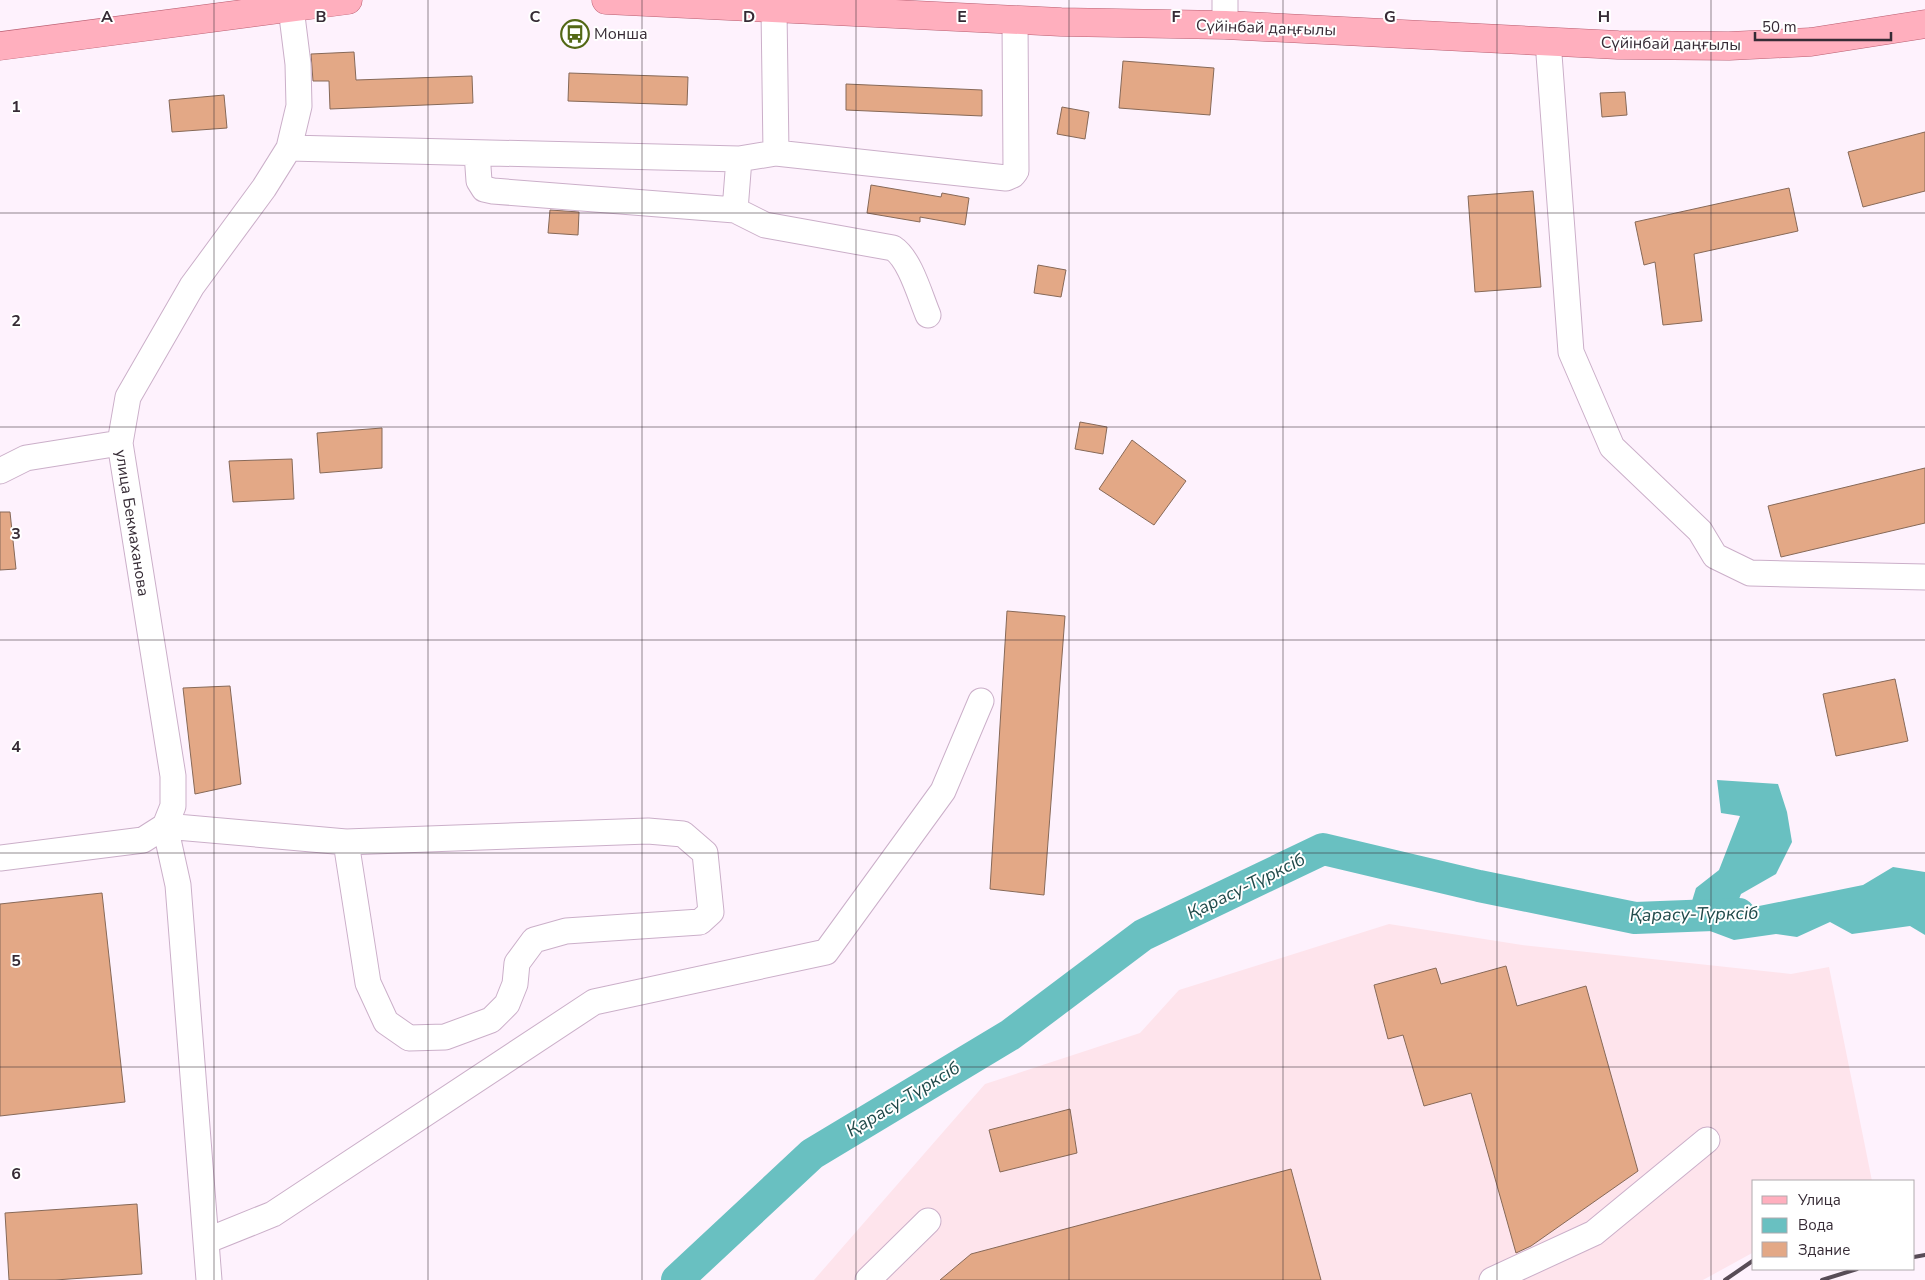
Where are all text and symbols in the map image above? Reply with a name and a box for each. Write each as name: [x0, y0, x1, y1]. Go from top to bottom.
text: A: [101, 6, 113, 28]
text: B: [315, 6, 327, 28]
text: C: [530, 6, 541, 28]
text: D: [743, 6, 755, 28]
text: E: [957, 6, 967, 28]
text: F: [1172, 6, 1181, 28]
text: G: [1384, 6, 1396, 28]
text: H: [1598, 6, 1610, 28]
scale bar: [1755, 10, 1891, 42]
street label: Сүйінбай даңғылы: [1196, 15, 1336, 41]
text: 50 m: [1762, 17, 1797, 37]
bus stop icon: Монша: [560, 19, 590, 49]
place label: Монша: [594, 23, 648, 45]
street label: Сүйінбай даңғылы: [1601, 32, 1741, 56]
text: 1: [11, 96, 21, 118]
text: 2: [11, 310, 21, 332]
street label: улица Бекмаханова: [110, 448, 154, 598]
text: 3: [11, 523, 21, 545]
text: 4: [11, 736, 21, 758]
water label: Қарасу-Түрксіб: [1183, 847, 1309, 925]
water label: Қарасу-Түрксіб: [1629, 901, 1759, 927]
text: 5: [11, 950, 21, 972]
water label: Қарасу-Түрксіб: [842, 1056, 964, 1142]
text: 6: [11, 1163, 21, 1185]
legend: [1752, 1180, 1915, 1270]
text: Улица: [1797, 1190, 1841, 1210]
text: Вода: [1798, 1215, 1834, 1235]
text: Здание: [1798, 1240, 1850, 1260]

